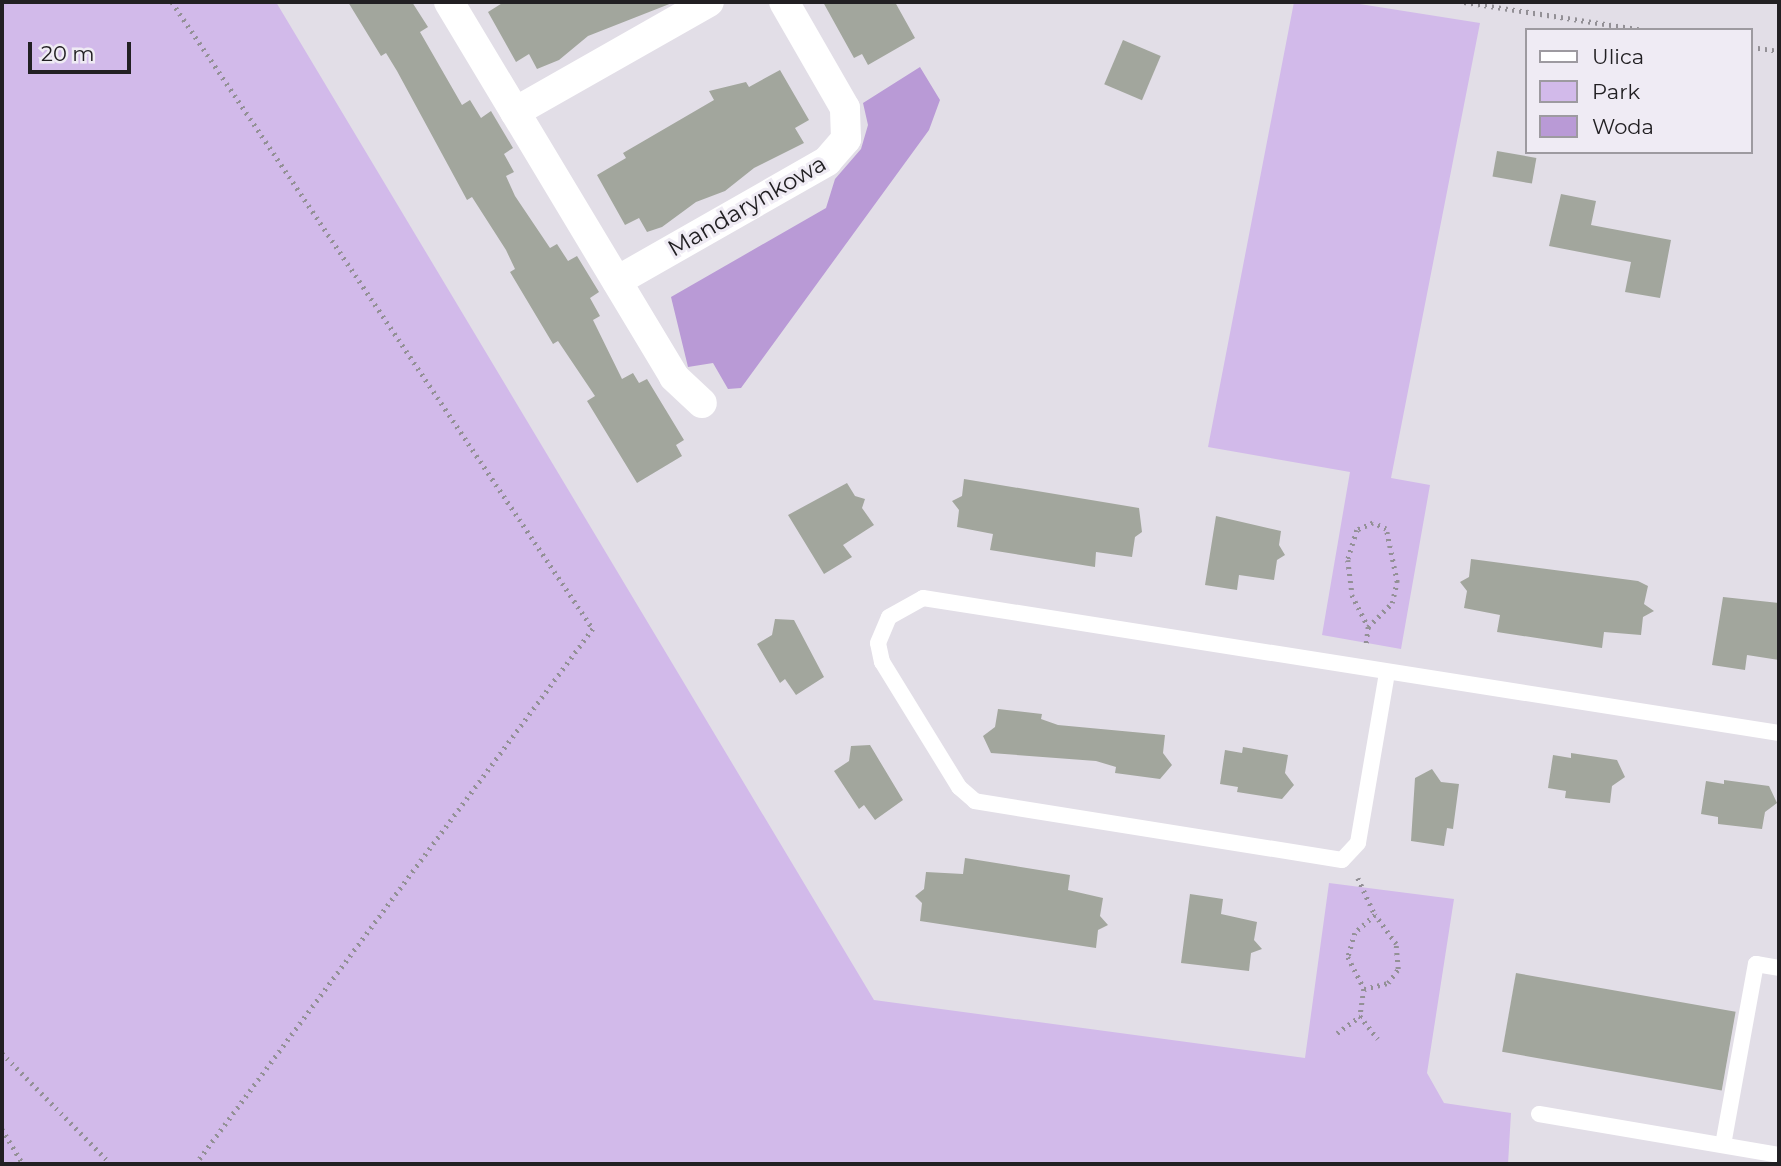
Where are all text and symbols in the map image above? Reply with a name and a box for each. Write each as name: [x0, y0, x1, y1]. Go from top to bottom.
scale bar: [32, 28, 135, 72]
legend: [1526, 28, 1753, 154]
text: 20 m: [41, 41, 95, 66]
text: Ulica: [1592, 44, 1644, 69]
text: Park: [1592, 79, 1640, 104]
text: Woda: [1592, 114, 1654, 139]
street label: Mandarynkowa: [663, 150, 831, 262]

